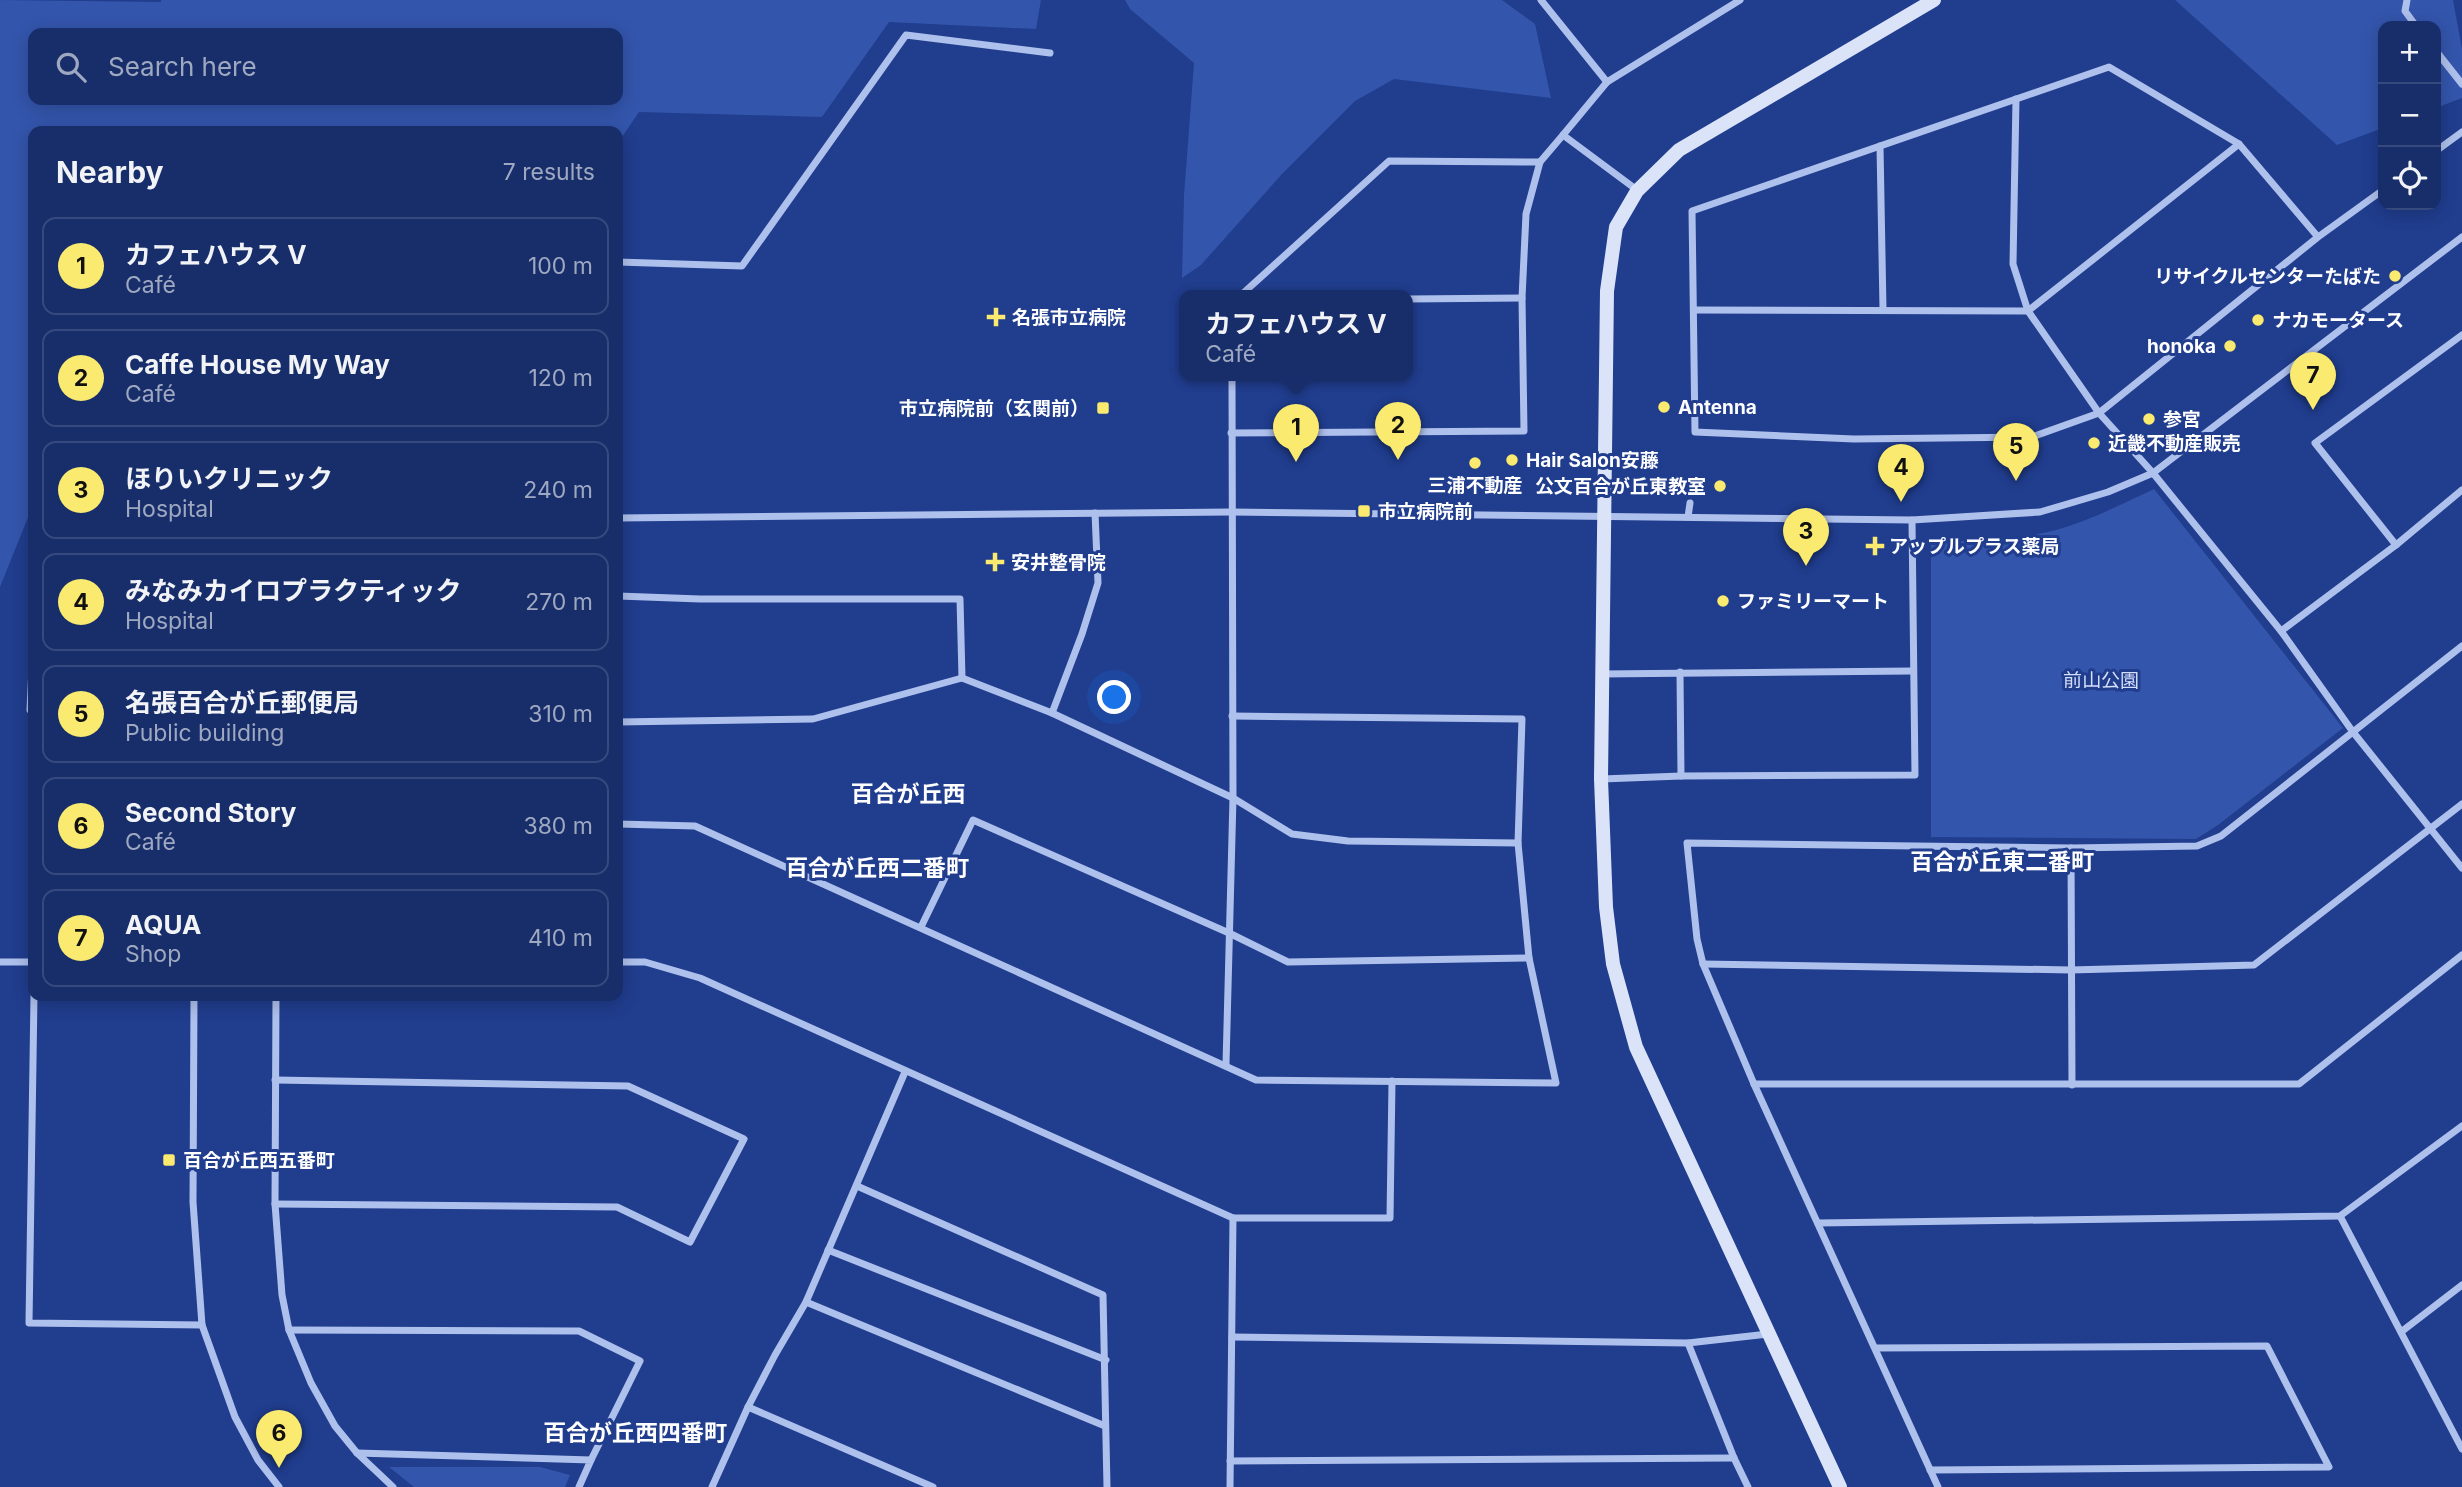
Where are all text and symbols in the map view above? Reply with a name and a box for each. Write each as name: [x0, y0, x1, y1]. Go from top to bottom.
map controls: [2378, 21, 2441, 210]
button: +: [2378, 21, 2441, 84]
search box: [28, 28, 623, 105]
icon: search: [52, 48, 90, 86]
text: Search here: [108, 51, 257, 82]
button: −: [2378, 84, 2441, 147]
button: locate: [2378, 147, 2441, 210]
text: Nearby: [56, 154, 164, 190]
text: 7 results: [503, 158, 595, 186]
text: カフェハウス V: [125, 239, 307, 270]
text: 1: [76, 252, 86, 280]
text: 100 m: [528, 252, 593, 280]
place label: リサイクルセンターたばた: [2154, 265, 2381, 288]
marker: リサイクルセンターたばた: [2387, 268, 2403, 284]
text: Café: [125, 271, 176, 299]
popup: [1179, 290, 1413, 381]
place label: 名張市立病院: [1012, 306, 1126, 329]
marker: 名張市立病院: [986, 307, 1006, 327]
text: カフェハウス V: [1205, 308, 1387, 339]
place label: ナカモータース: [2272, 309, 2404, 332]
marker: ナカモータース: [2250, 312, 2266, 328]
place label: honoka: [2147, 335, 2216, 358]
marker: honoka: [2222, 338, 2238, 354]
text: Café: [1205, 340, 1256, 368]
text: Caffe House My Way: [125, 349, 390, 380]
pin: 7: [2290, 352, 2336, 410]
text: 2: [74, 364, 88, 392]
text: 120 m: [528, 364, 593, 392]
text: Café: [125, 380, 176, 408]
place label: Antenna: [1678, 396, 1757, 419]
place label: 市立病院前（玄関前）: [899, 397, 1089, 420]
marker: Antenna: [1656, 399, 1672, 415]
marker: 市立病院前（玄関前）: [1095, 400, 1111, 416]
pin: 2: [1375, 402, 1421, 460]
pin: 1: [1273, 404, 1319, 462]
place label: 参宮: [2163, 408, 2201, 431]
marker: 参宮: [2141, 411, 2157, 427]
pin: 5: [1993, 423, 2039, 481]
place label: 近畿不動産販売: [2108, 432, 2241, 455]
marker: 近畿不動産販売: [2086, 435, 2102, 451]
pin: 4: [1878, 444, 1924, 502]
place label: Hair Salon安藤: [1526, 449, 1659, 472]
marker: Hair Salon安藤: [1504, 452, 1520, 468]
marker: 三浦不動産: [1467, 455, 1483, 471]
text: ほりいクリニック: [125, 463, 333, 494]
place label: 三浦不動産: [1427, 474, 1523, 497]
place label: 公文百合が丘東教室: [1535, 475, 1706, 498]
text: 3: [74, 476, 88, 504]
text: 240 m: [523, 476, 593, 504]
marker: 公文百合が丘東教室: [1712, 478, 1728, 494]
text: Hospital: [125, 495, 214, 523]
place label: 市立病院前: [1378, 500, 1473, 523]
marker: 市立病院前: [1356, 503, 1372, 519]
pin: 3: [1783, 508, 1829, 566]
place label: アップルプラス薬局: [1889, 535, 2060, 558]
marker: アップルプラス薬局: [1867, 538, 1883, 554]
place label: 安井整骨院: [1011, 551, 1106, 574]
marker: 安井整骨院: [985, 552, 1005, 572]
text: みなみカイロプラクティック: [125, 575, 461, 606]
text: 4: [73, 588, 89, 616]
text: 270 m: [525, 588, 593, 616]
place label: ファミリーマート: [1737, 590, 1889, 613]
marker: ファミリーマート: [1715, 593, 1731, 609]
text: Hospital: [125, 607, 214, 635]
park label: 前山公園: [2063, 669, 2139, 692]
your location: [1097, 680, 1131, 714]
text: 名張百合が丘郵便局: [125, 687, 359, 718]
text: 5: [74, 700, 88, 728]
text: 310 m: [528, 700, 593, 728]
text: Public building: [125, 719, 284, 747]
district label: 百合が丘西: [851, 780, 966, 808]
text: Second Story: [125, 797, 296, 828]
text: 6: [74, 812, 88, 840]
text: 380 m: [523, 812, 593, 840]
text: Café: [125, 828, 176, 856]
district label: 百合が丘東二番町: [1910, 848, 2094, 876]
district label: 百合が丘西二番町: [785, 854, 969, 882]
text: AQUA: [125, 909, 201, 940]
text: 7: [74, 924, 88, 952]
text: 410 m: [528, 924, 593, 952]
text: Shop: [125, 940, 181, 968]
place label: 百合が丘西五番町: [183, 1149, 335, 1172]
marker: 百合が丘西五番町: [161, 1152, 177, 1168]
pin: 6: [256, 1410, 302, 1468]
district label: 百合が丘西四番町: [543, 1419, 727, 1447]

